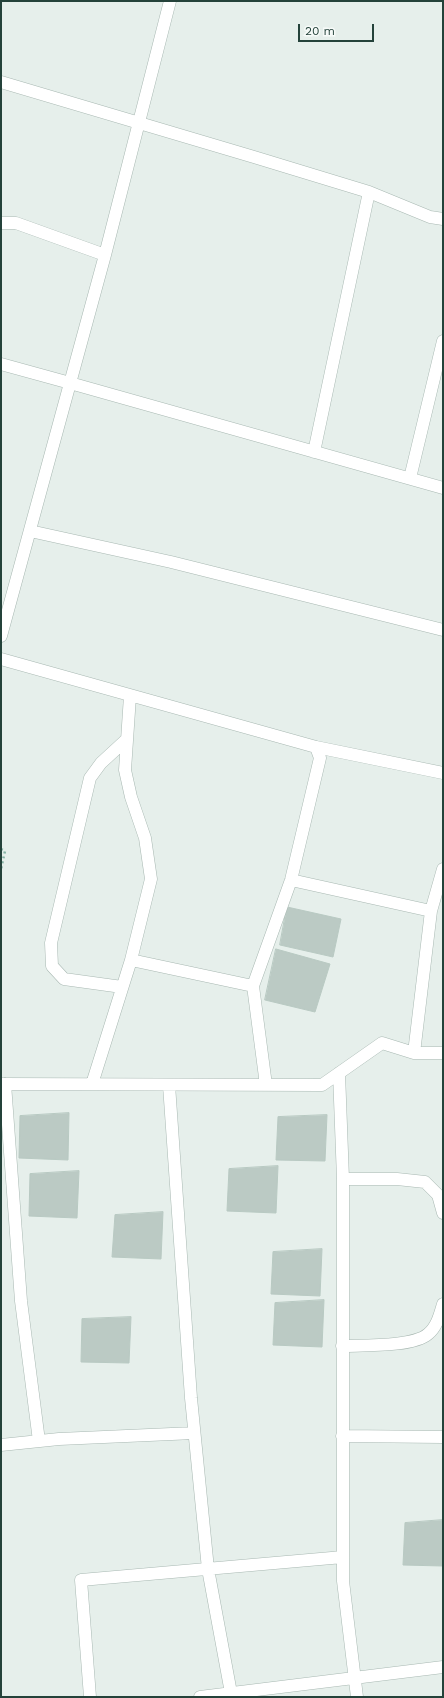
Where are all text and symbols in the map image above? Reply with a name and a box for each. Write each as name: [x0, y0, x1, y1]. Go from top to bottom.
scale bar: [300, 16, 376, 42]
text: 20 m: [305, 24, 335, 38]

